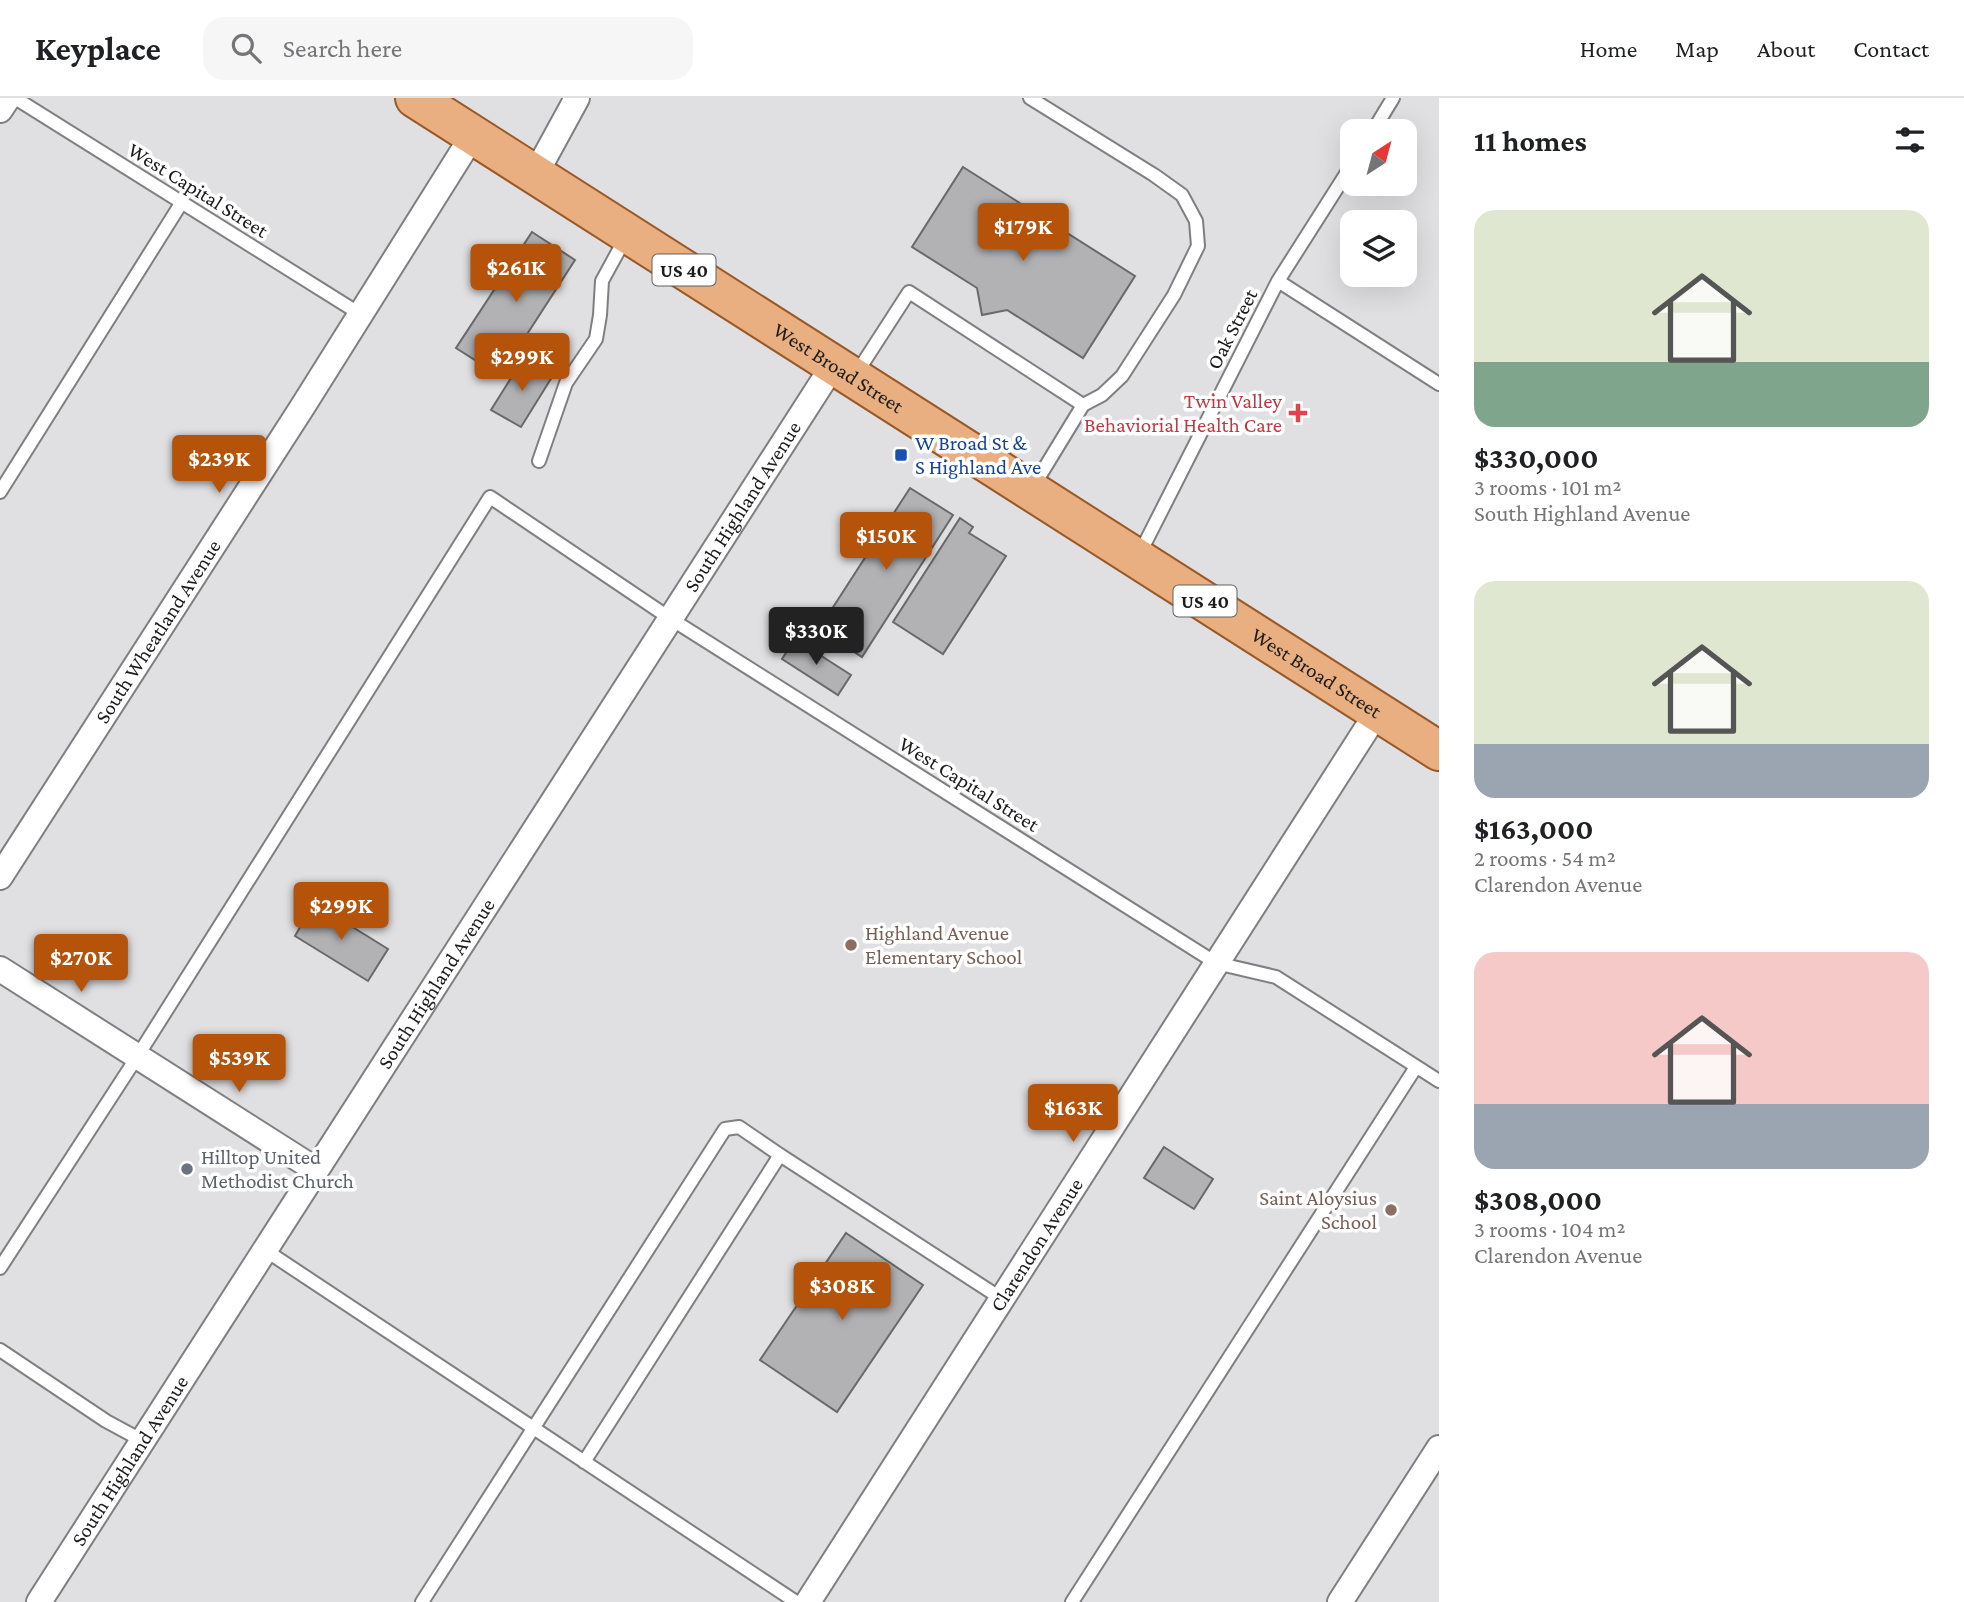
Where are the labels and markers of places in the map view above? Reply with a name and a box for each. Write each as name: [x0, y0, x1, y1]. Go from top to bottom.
pin: $179K: [974, 204, 1072, 263]
pin: $261K: [467, 244, 565, 304]
pin: $299K: [473, 334, 571, 393]
place label: Twin Valley Behaviorial Health Care: [1084, 389, 1282, 437]
marker: Twin Valley Behaviorial Health Care: [1288, 403, 1308, 423]
place label: W Broad St & S Highland Ave: [915, 431, 1041, 479]
pin: $239K: [170, 436, 268, 495]
marker: W Broad St & S Highland Ave: [893, 447, 909, 463]
pin: $150K: [837, 512, 935, 572]
pin: $330K: [767, 608, 865, 667]
pin: $299K: [292, 882, 390, 942]
place label: Highland Avenue Elementary School: [865, 921, 1022, 969]
pin: $270K: [32, 934, 130, 994]
marker: Highland Avenue Elementary School: [843, 937, 859, 953]
pin: $539K: [190, 1034, 288, 1094]
pin: $163K: [1024, 1084, 1122, 1144]
place label: Hilltop United Methodist Church: [201, 1145, 354, 1193]
marker: Hilltop United Methodist Church: [179, 1161, 195, 1177]
place label: Saint Aloysius School: [1259, 1186, 1377, 1234]
marker: Saint Aloysius School: [1383, 1202, 1399, 1218]
pin: $308K: [793, 1262, 891, 1322]

